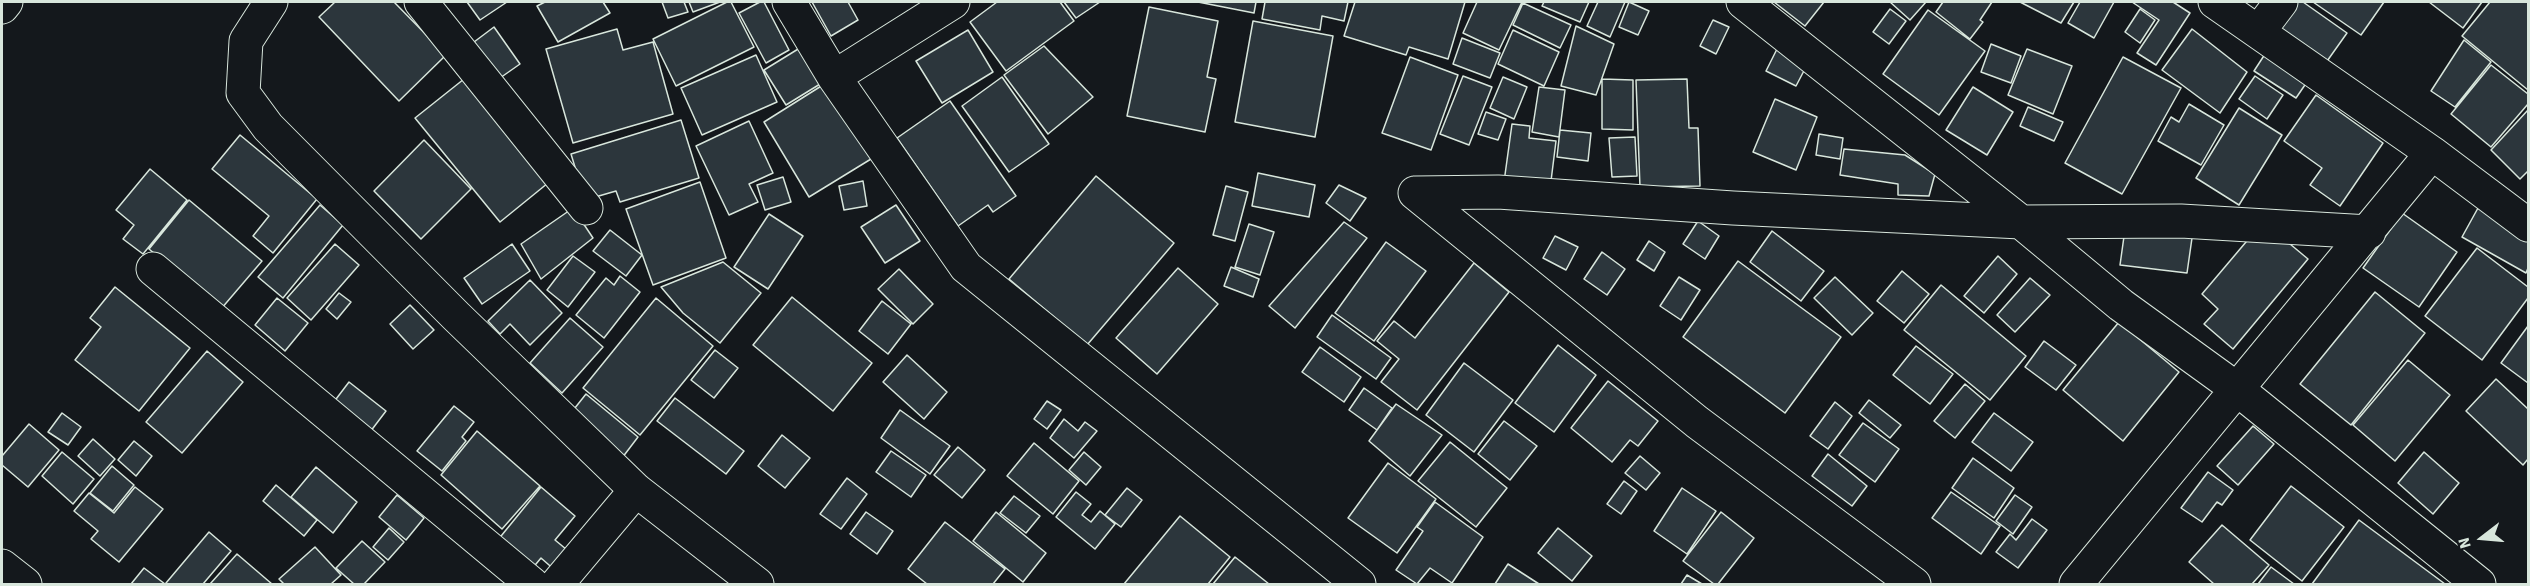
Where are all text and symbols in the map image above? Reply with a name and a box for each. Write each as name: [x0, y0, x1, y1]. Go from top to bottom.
north arrow: [2452, 508, 2512, 568]
text: N: [2453, 535, 2477, 551]

